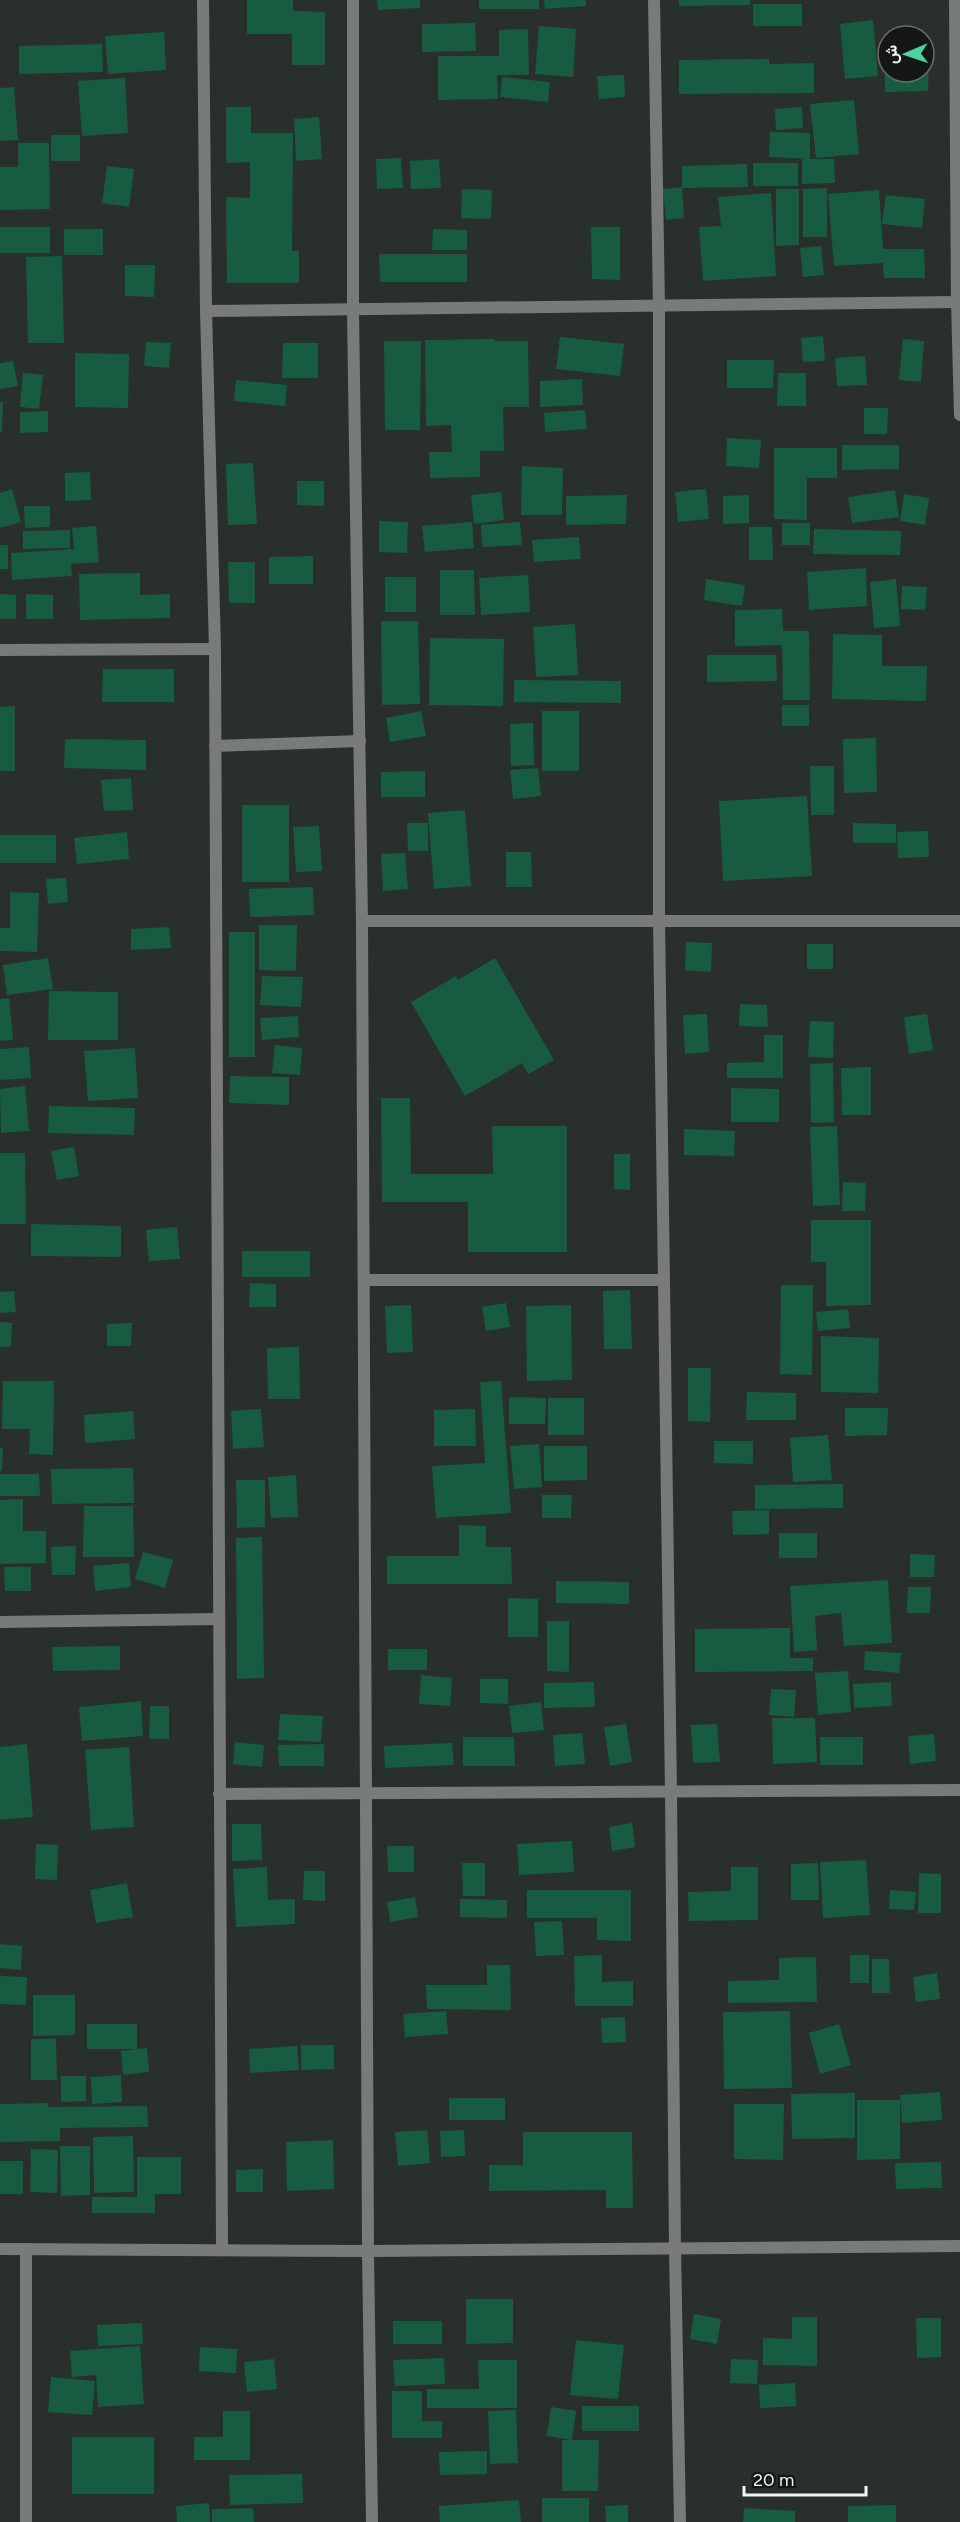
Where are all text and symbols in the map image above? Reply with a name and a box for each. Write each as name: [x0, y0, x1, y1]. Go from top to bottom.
north arrow: [876, 24, 936, 84]
text: ش: [882, 45, 901, 64]
scale bar: [744, 2459, 866, 2497]
text: 20 m: [753, 2469, 794, 2491]

